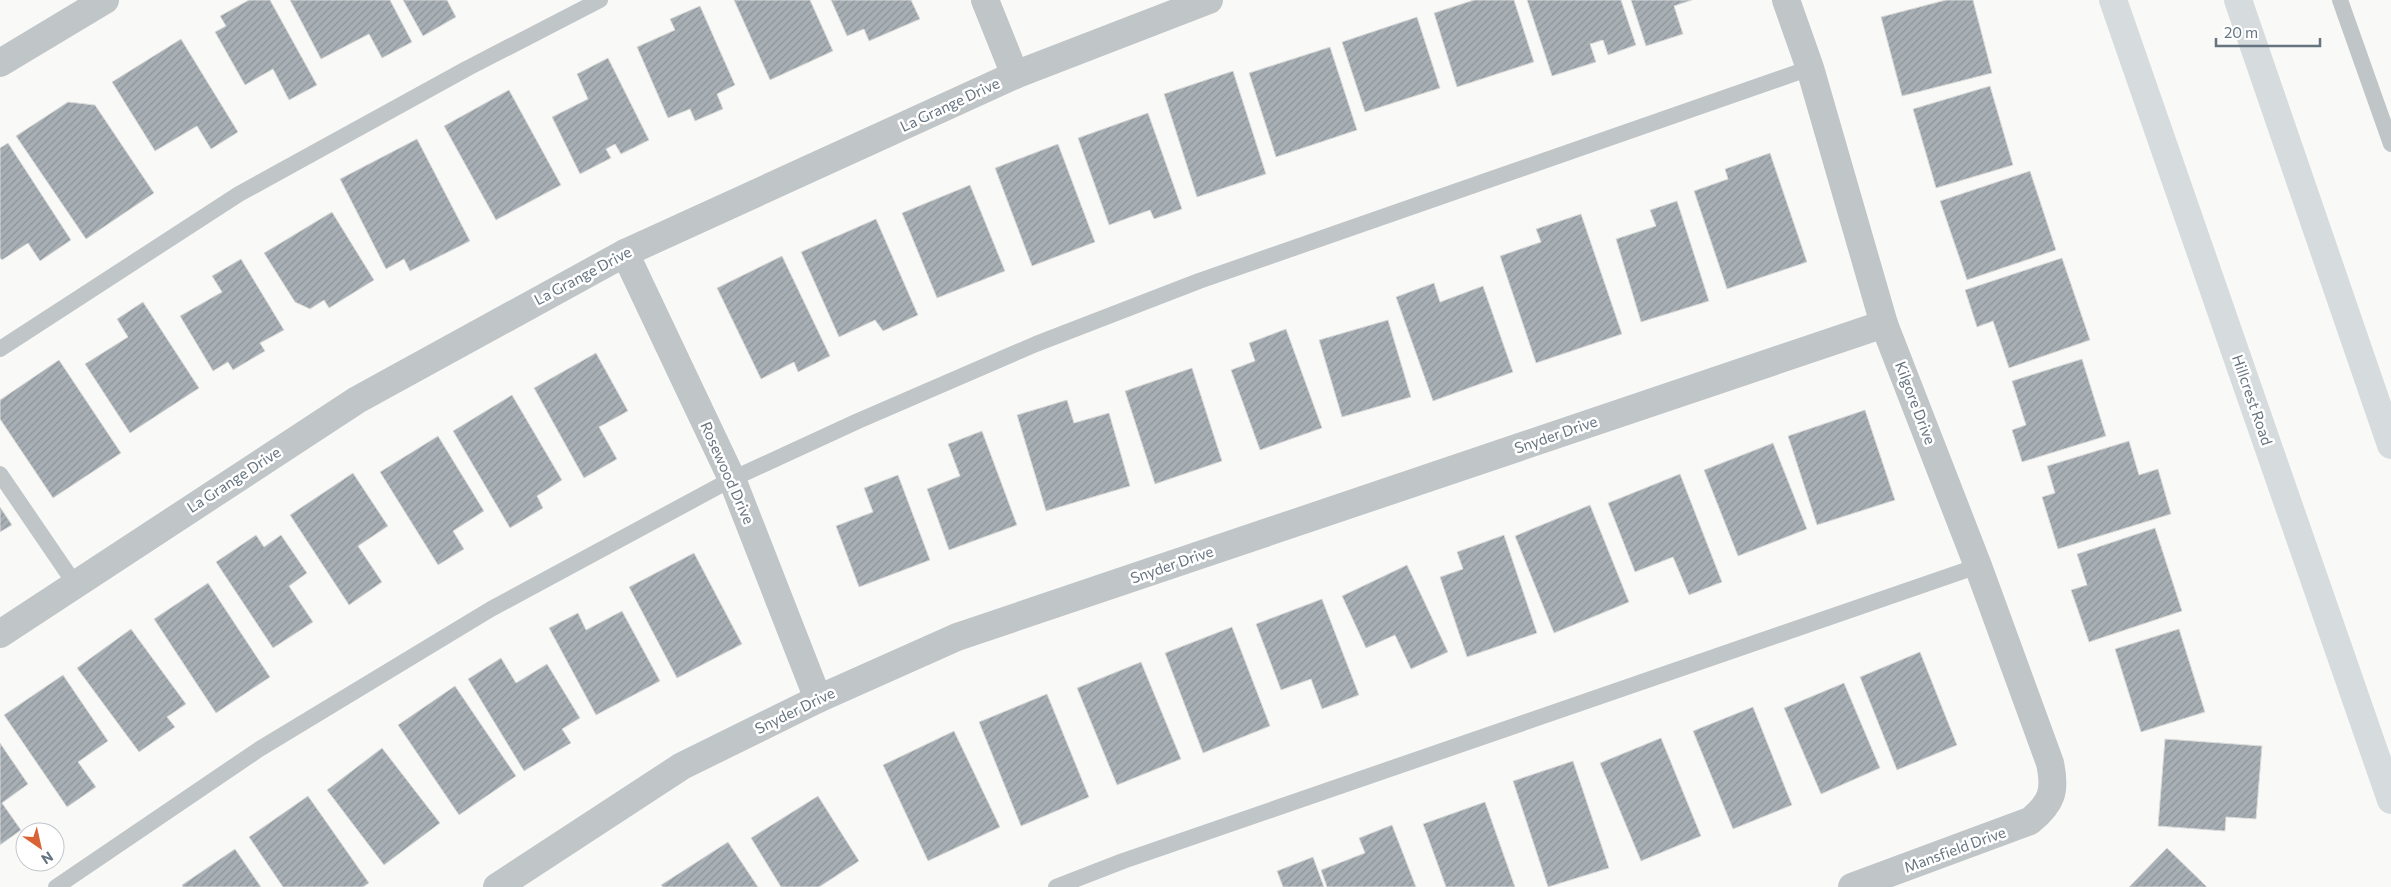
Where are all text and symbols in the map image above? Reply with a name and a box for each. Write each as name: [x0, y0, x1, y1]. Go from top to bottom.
scale bar: [2216, 15, 2320, 47]
text: 20 m: [2224, 23, 2258, 41]
street label: La Grange Drive: [897, 73, 1002, 135]
street label: La Grange Drive: [531, 242, 634, 308]
street label: Hillcrest Road: [2229, 352, 2277, 447]
street label: Kilgore Drive: [1892, 359, 1940, 447]
street label: Snyder Drive: [1512, 411, 1600, 457]
street label: Rosewood Drive: [697, 419, 759, 527]
street label: La Grange Drive: [183, 442, 284, 516]
street label: Snyder Drive: [1128, 541, 1216, 587]
street label: Snyder Drive: [752, 683, 837, 737]
north arrow: [15, 822, 65, 872]
street label: Mansfield Drive: [1901, 822, 2008, 876]
text: N: [38, 848, 57, 868]

